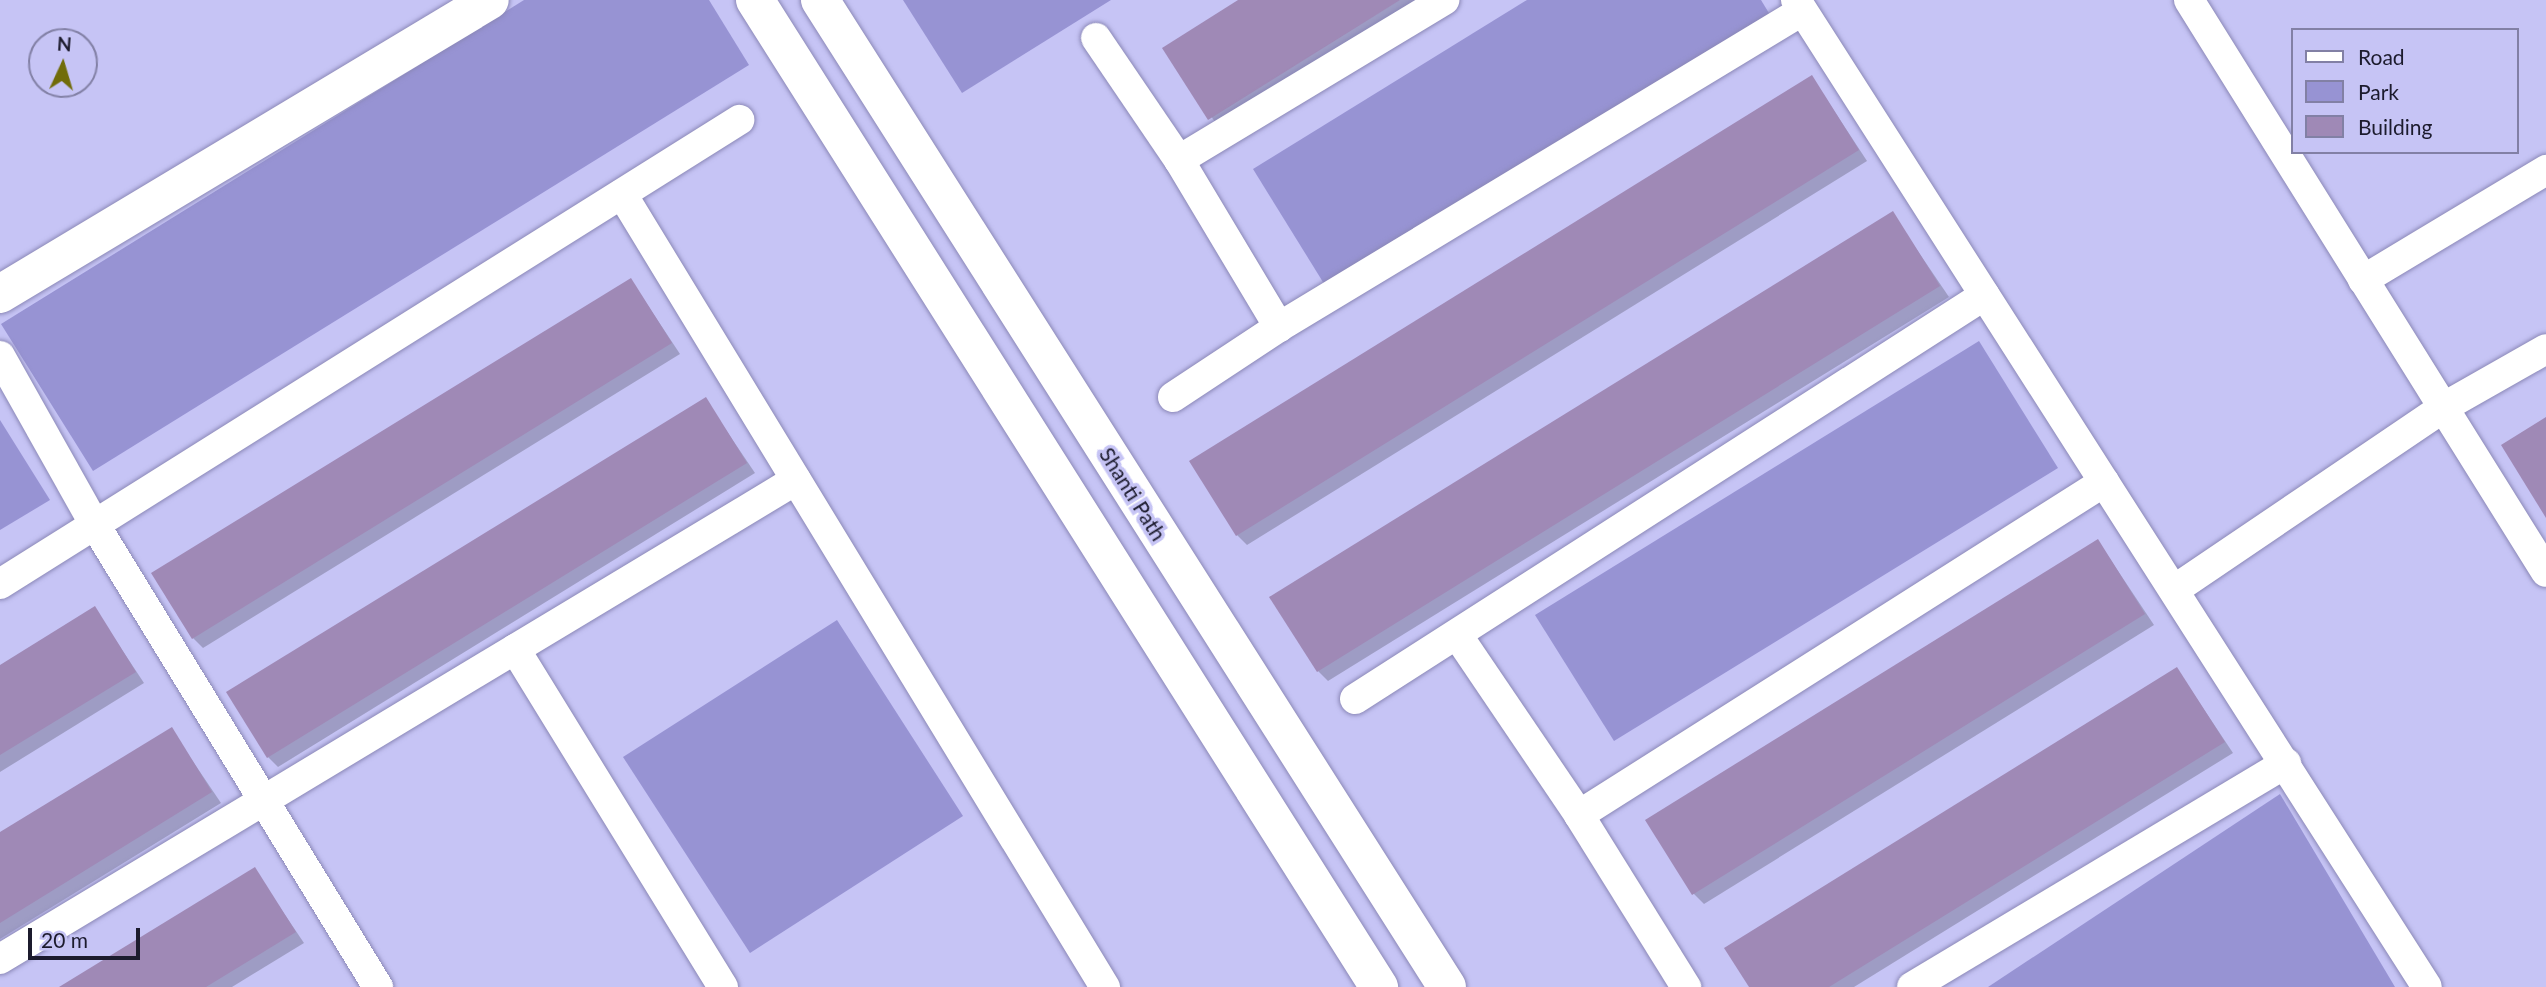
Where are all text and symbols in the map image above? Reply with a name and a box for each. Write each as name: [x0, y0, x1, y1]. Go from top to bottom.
north arrow: [28, 28, 98, 98]
legend: [2290, 28, 2518, 154]
text: N: [56, 32, 72, 56]
text: Road: [2358, 44, 2405, 69]
text: Park: [2358, 79, 2399, 104]
text: Building: [2358, 114, 2433, 139]
street label: Shanti Path: [1094, 443, 1172, 545]
scale bar: [32, 914, 144, 958]
text: 20 m: [41, 927, 88, 952]

